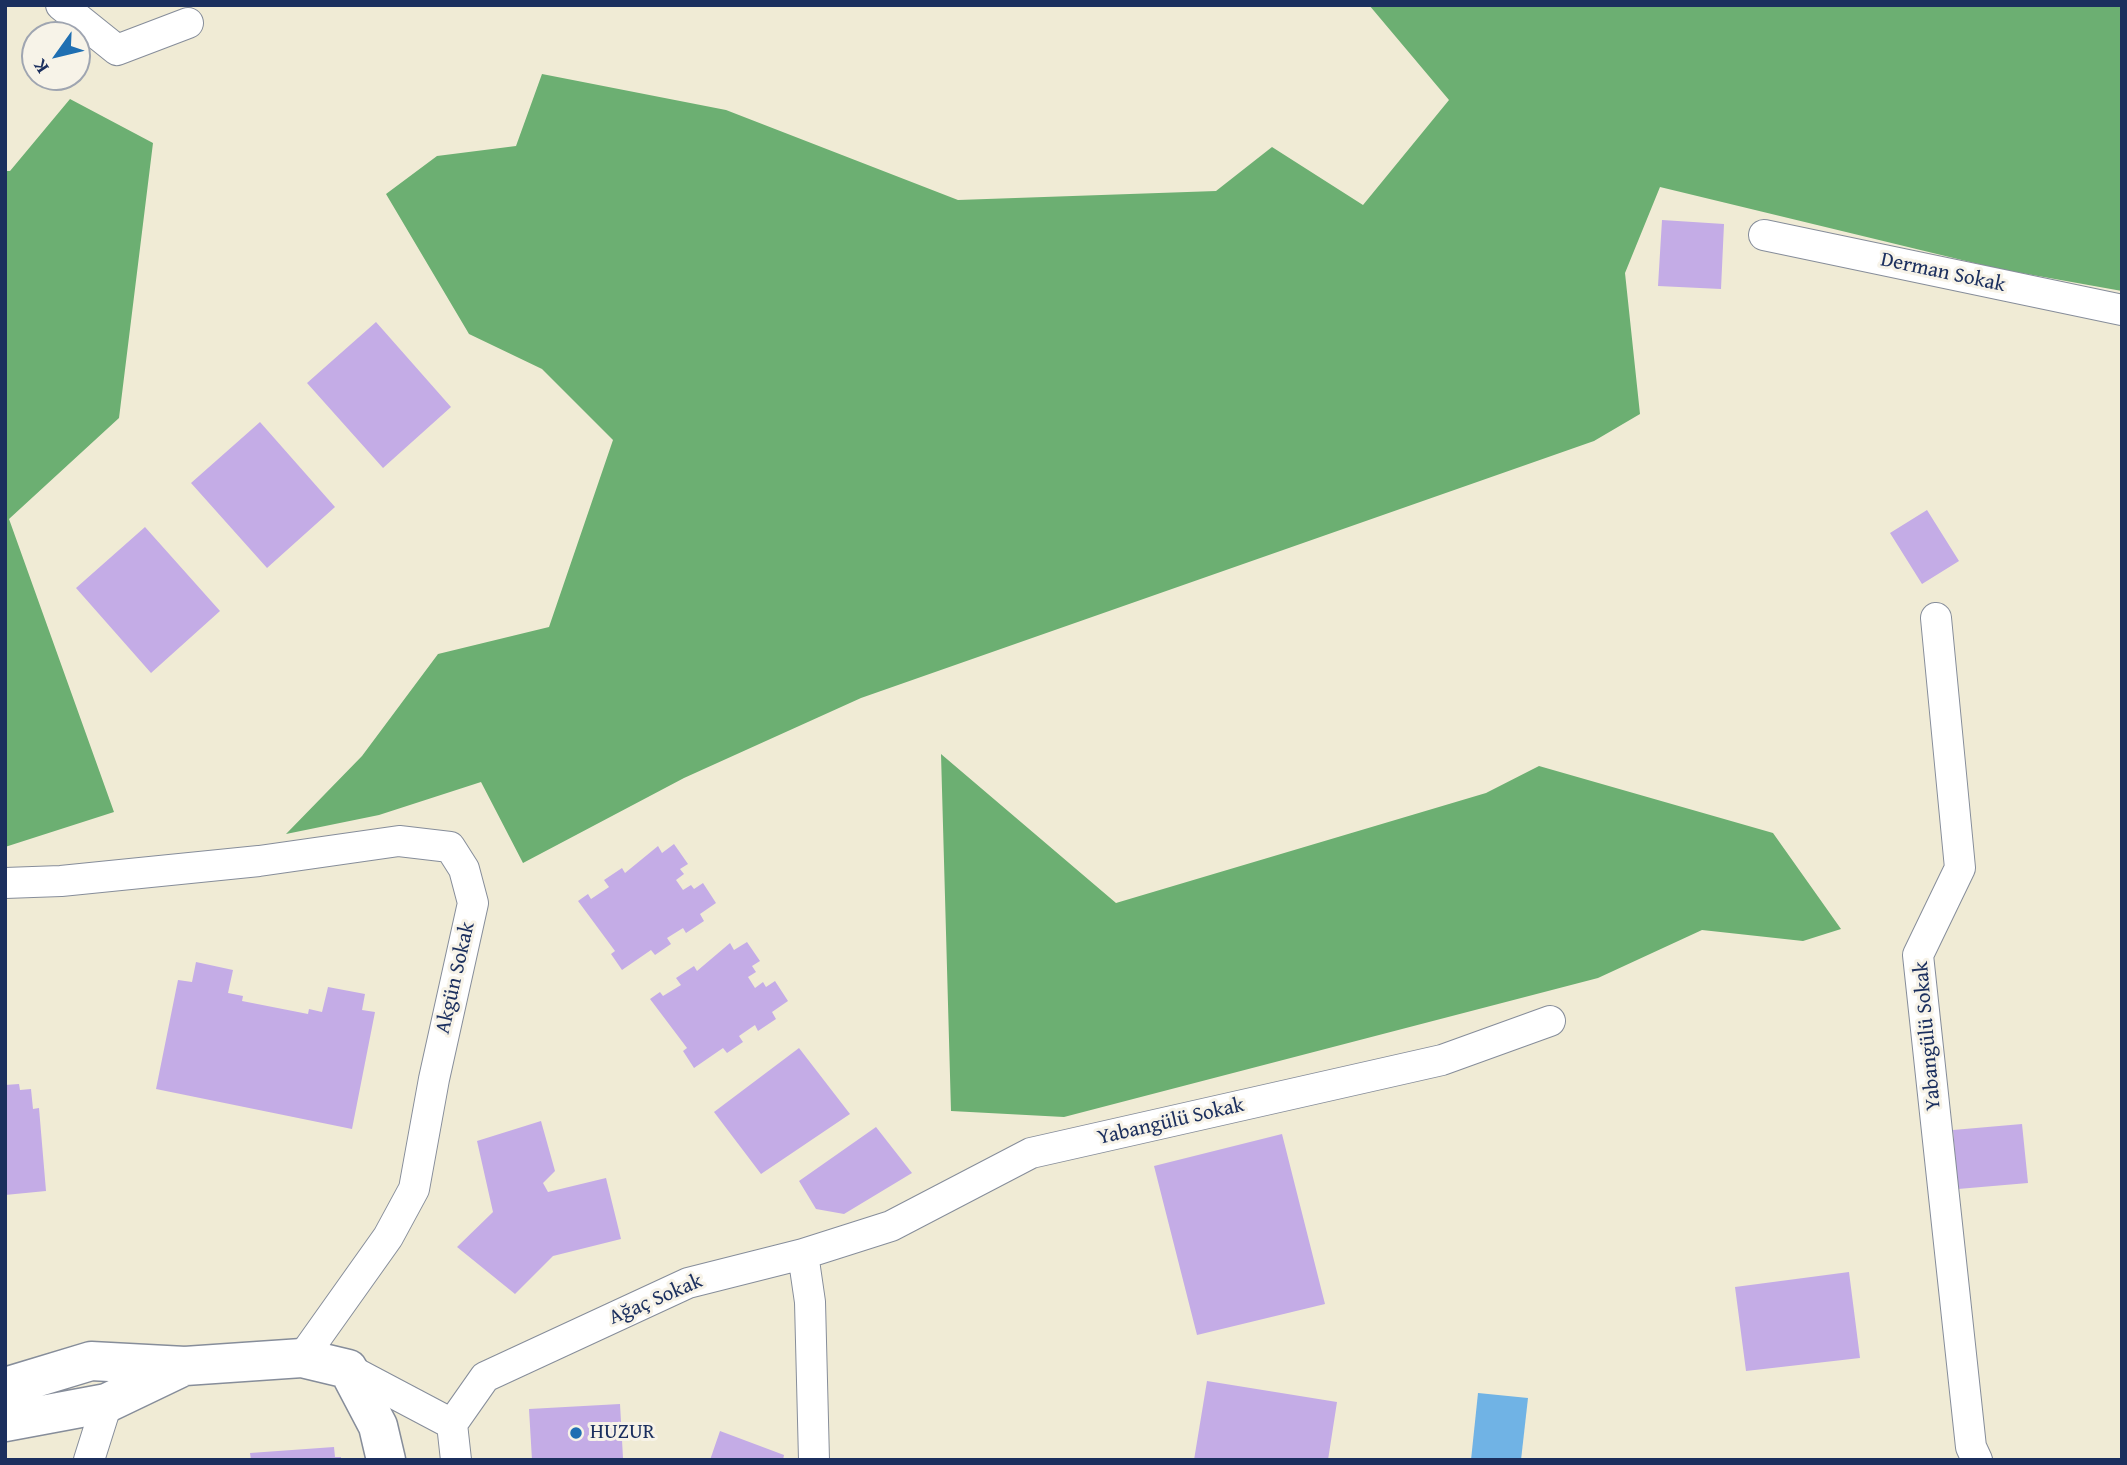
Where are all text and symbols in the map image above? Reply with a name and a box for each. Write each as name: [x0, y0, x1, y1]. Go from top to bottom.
north arrow: [21, 21, 91, 91]
text: K: [25, 54, 55, 79]
street label: Derman Sokak: [1878, 247, 2008, 299]
street label: Akgün Sokak: [431, 920, 481, 1036]
street label: Yabangülü Sokak: [1909, 960, 1947, 1112]
street label: Yabangülü Sokak: [1095, 1093, 1247, 1151]
street label: Ağaç Sokak: [605, 1269, 707, 1331]
place label: HUZUR: [590, 1420, 655, 1446]
marker: HUZUR: [568, 1425, 584, 1441]

